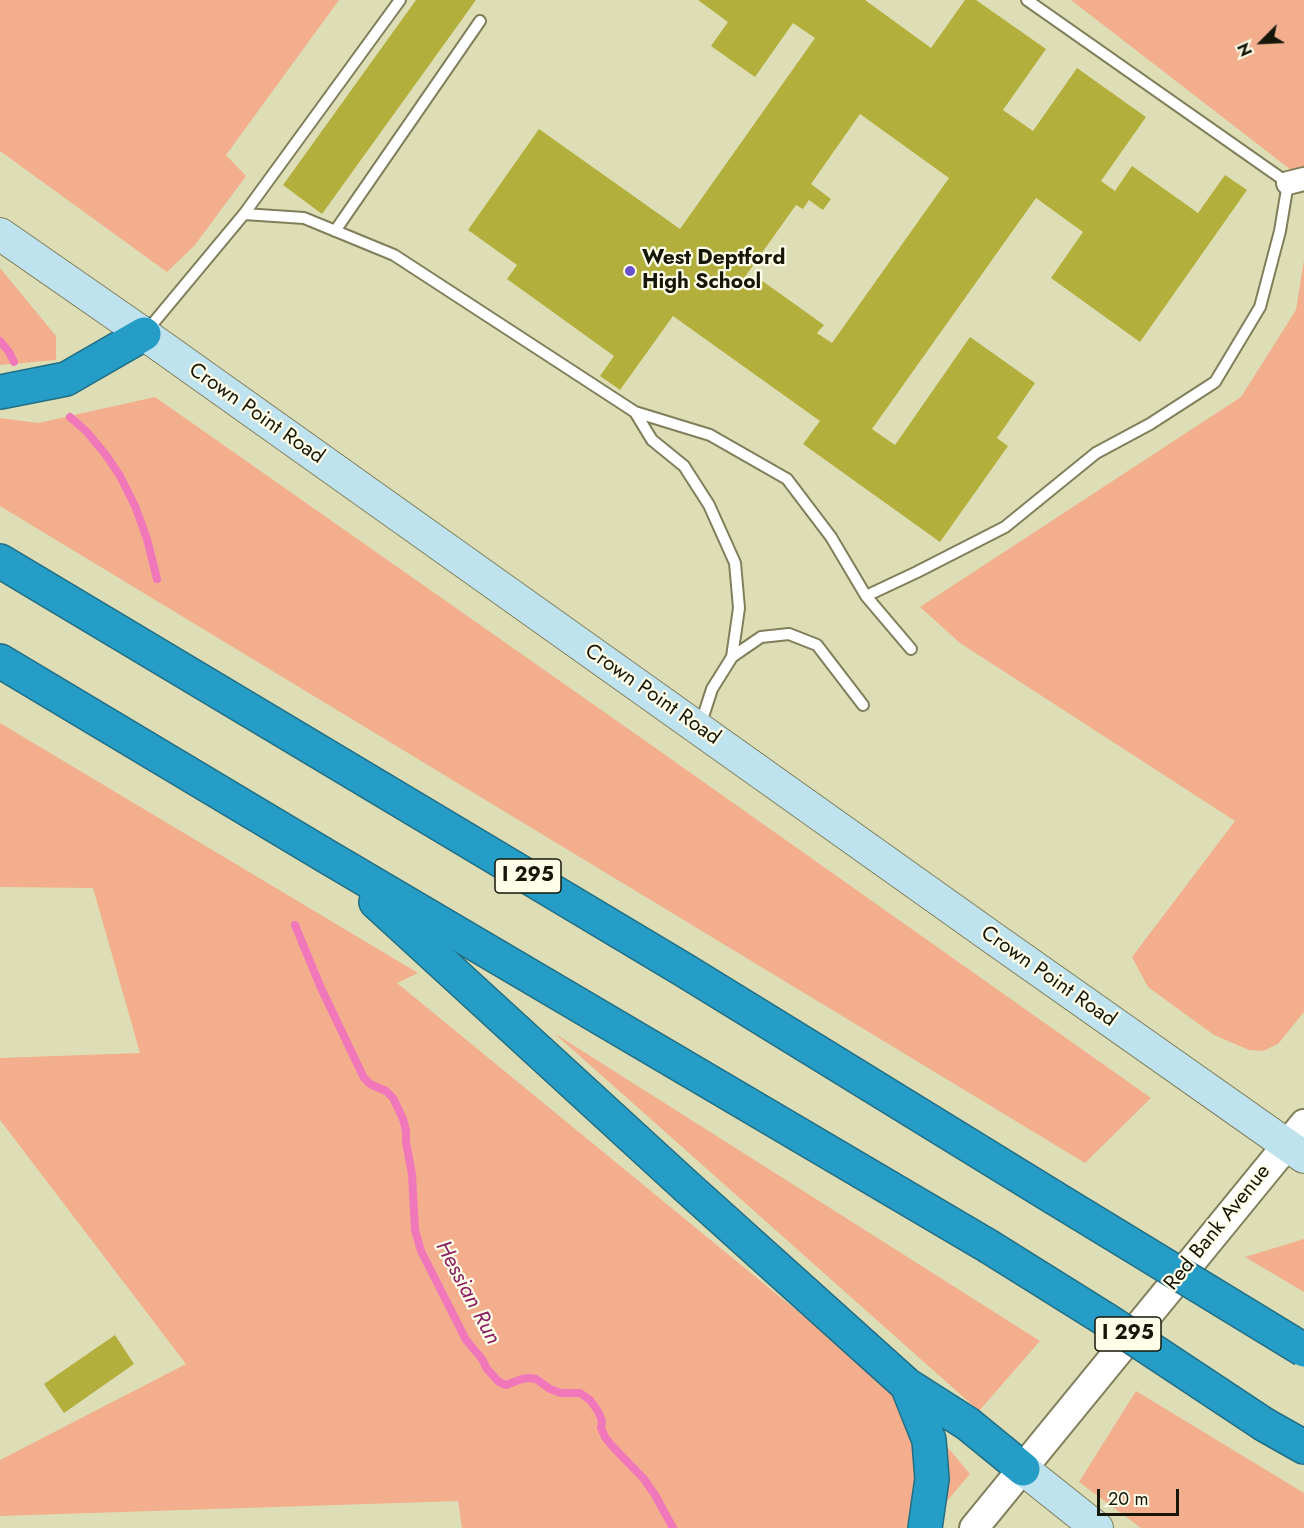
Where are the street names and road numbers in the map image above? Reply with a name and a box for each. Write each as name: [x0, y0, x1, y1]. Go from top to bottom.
street label: Crown Point Road: [183, 358, 329, 470]
street label: Crown Point Road: [579, 639, 725, 751]
road number: I 295: [495, 859, 561, 893]
street label: Crown Point Road: [975, 921, 1121, 1033]
street label: Red Bank Avenue: [1160, 1160, 1276, 1296]
road number: I 295: [1095, 1317, 1161, 1351]

